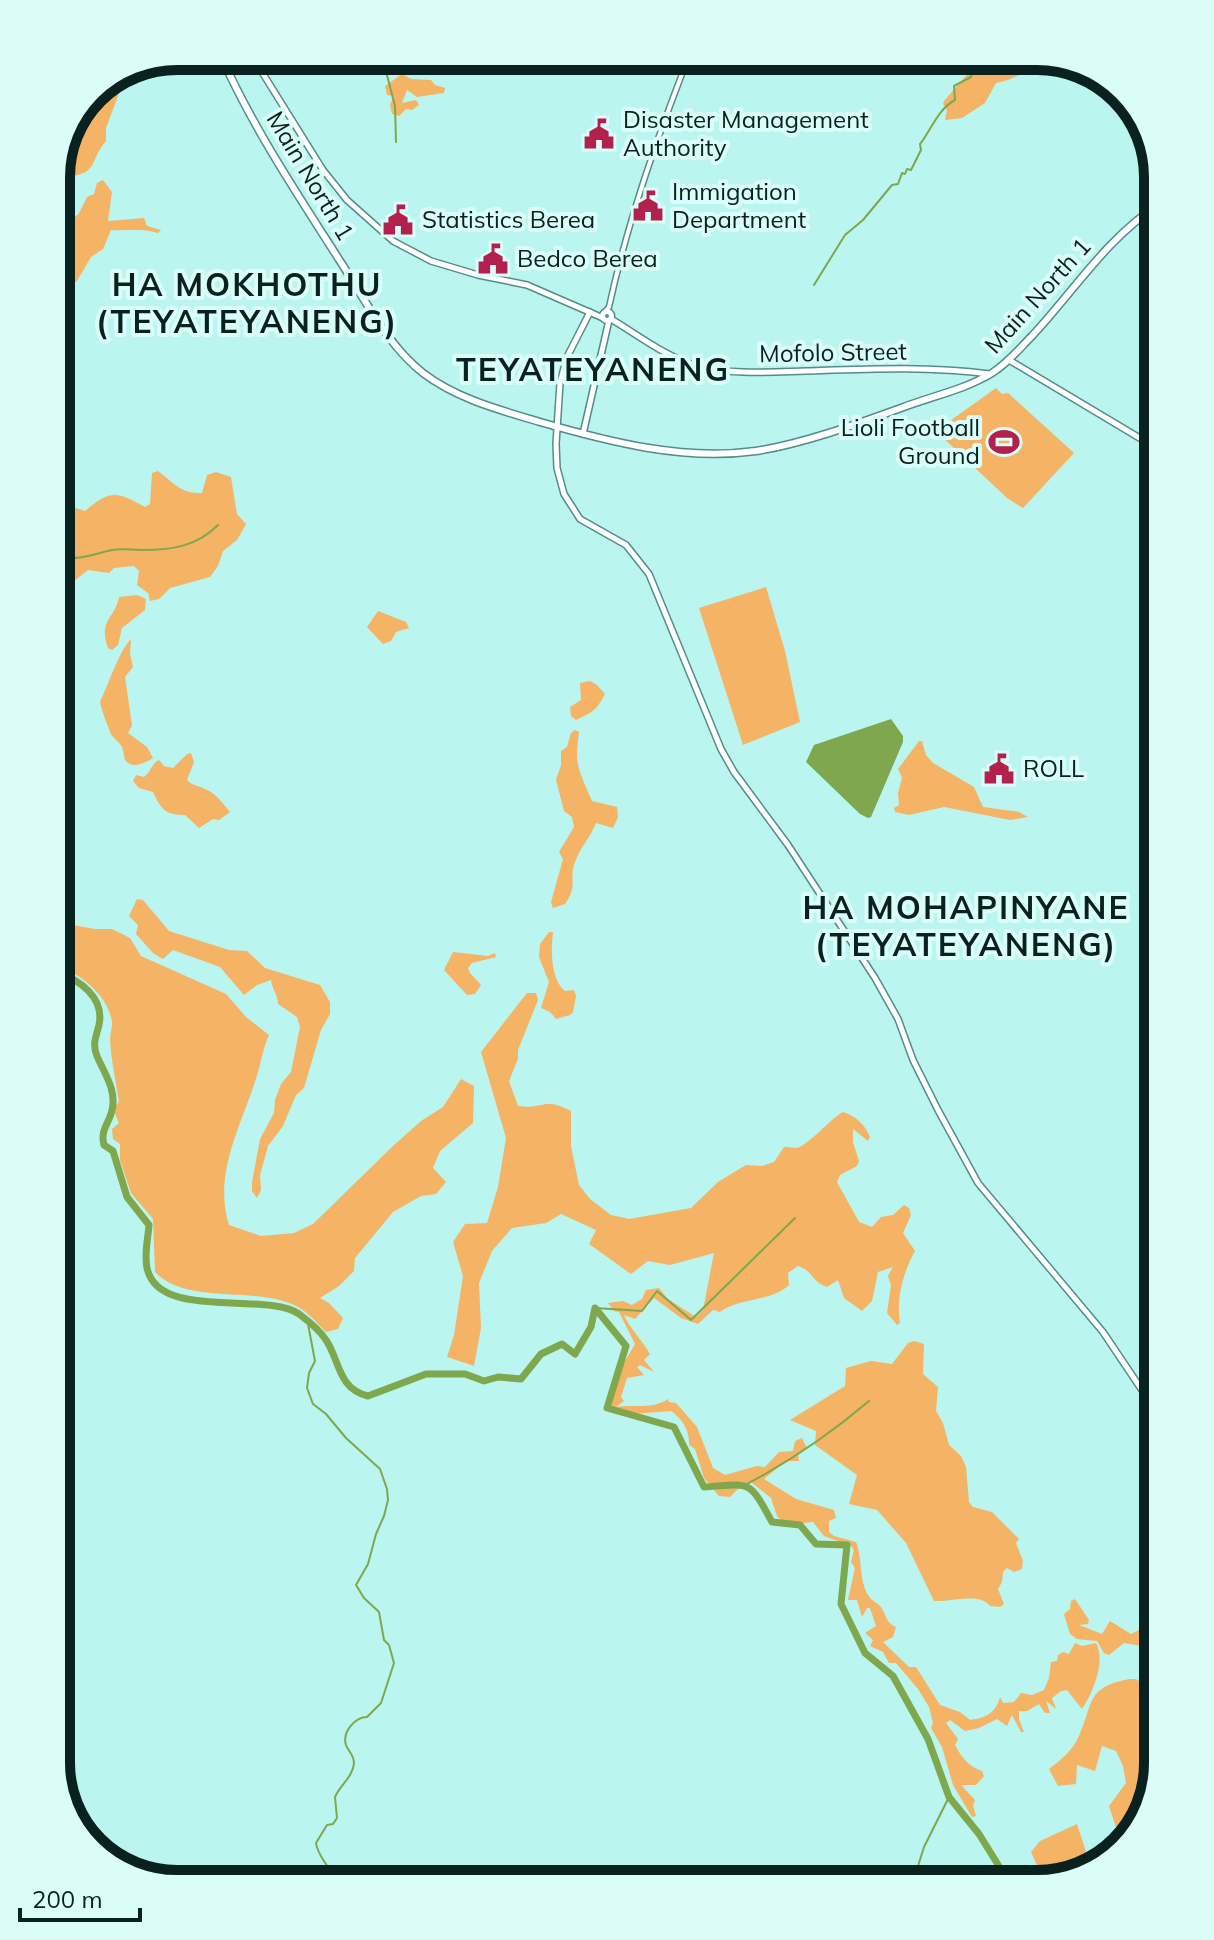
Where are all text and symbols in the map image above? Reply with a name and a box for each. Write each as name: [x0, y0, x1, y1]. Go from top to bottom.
place label: Disaster Management Authority: [623, 104, 869, 162]
street label: Main North 1: [261, 106, 361, 245]
public building icon: Disaster Management Authority: [582, 117, 616, 151]
place label: Immigation Department: [672, 176, 806, 234]
public building icon: Immigation Department: [631, 189, 665, 223]
public building icon: Statistics Berea: [381, 203, 415, 237]
place label: Statistics Berea: [422, 204, 595, 234]
street label: Main North 1: [978, 231, 1097, 359]
public building icon: Bedco Berea: [476, 242, 510, 276]
place label: Bedco Berea: [517, 243, 658, 273]
district label: HA MOKHOTHU (TEYATEYANENG): [96, 264, 398, 341]
street label: Mofolo Street: [759, 336, 907, 368]
district label: TEYATEYANENG: [456, 349, 730, 389]
place label: Lioli Football Ground: [841, 412, 980, 470]
sports icon: Lioli Football Ground: [987, 425, 1021, 459]
public building icon: ROLL: [982, 752, 1016, 786]
place label: ROLL: [1023, 753, 1084, 783]
district label: HA MOHAPINYANE (TEYATEYANENG): [802, 887, 1130, 964]
scale bar: [20, 1872, 140, 1922]
text: 200 m: [32, 1884, 103, 1914]

